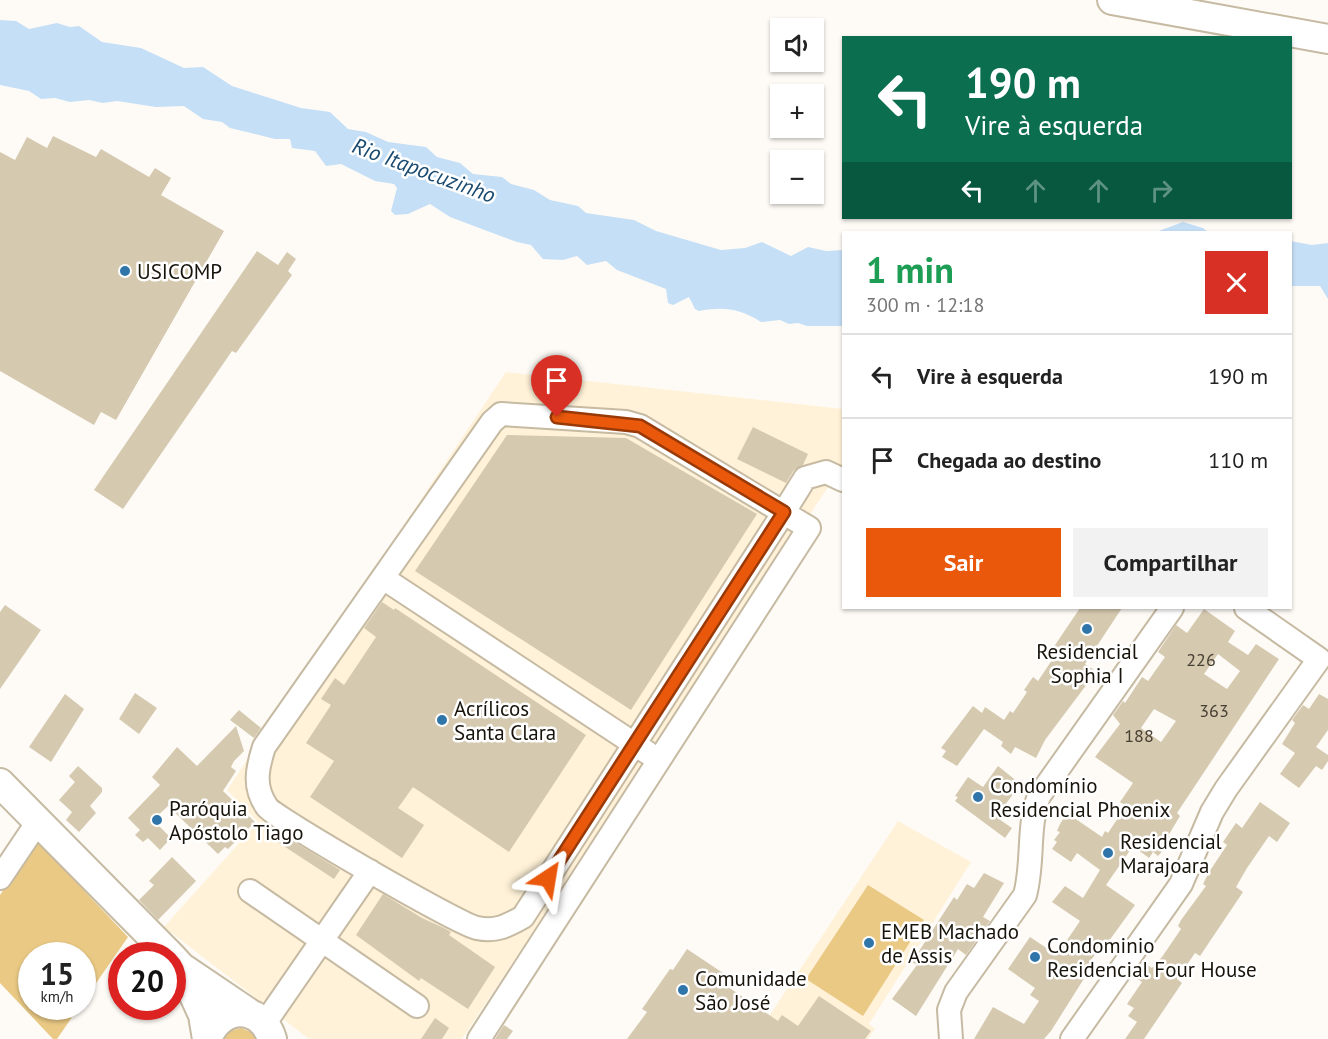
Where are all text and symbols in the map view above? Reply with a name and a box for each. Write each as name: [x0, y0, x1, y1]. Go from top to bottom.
map controls: [770, 18, 824, 204]
button: sound: [770, 18, 824, 72]
text: 190 m: [965, 55, 1081, 110]
icon: left: [866, 60, 944, 138]
button: +: [770, 84, 824, 138]
text: Vire à esquerda: [965, 108, 1143, 142]
water label: Rio Itapocuzinho: [349, 131, 499, 209]
button: −: [770, 150, 824, 204]
icon: left: [956, 174, 989, 207]
icon: ahead: [1019, 174, 1052, 207]
icon: ahead: [1082, 174, 1115, 207]
icon: right: [1145, 174, 1178, 207]
text: 1 min: [866, 246, 954, 293]
button: close: [1205, 251, 1268, 314]
place label: USICOMP: [137, 258, 222, 285]
marker: USICOMP: [118, 264, 132, 278]
text: 300 m · 12:18: [866, 292, 984, 318]
pin: [531, 355, 582, 417]
icon: left: [866, 360, 899, 393]
text: Vire à esquerda: [917, 362, 1063, 390]
text: 190 m: [1208, 362, 1268, 390]
icon: arrive: [540, 364, 573, 397]
icon: arrive: [866, 444, 899, 477]
text: Chegada ao destino: [917, 446, 1101, 474]
text: 110 m: [1208, 446, 1268, 474]
button: Sair: [866, 528, 1061, 597]
button: Compartilhar: [1073, 528, 1268, 597]
marker: Residencial Sophia I: [1080, 622, 1094, 636]
place label: Residencial Sophia I: [1036, 638, 1138, 689]
house number: 226: [1186, 648, 1216, 671]
place label: Acrílicos Santa Clara: [454, 695, 556, 746]
house number: 363: [1199, 699, 1229, 722]
marker: Acrílicos Santa Clara: [435, 713, 449, 727]
house number: 188: [1124, 724, 1154, 747]
place label: Condomínio Residencial Phoenix: [990, 772, 1171, 823]
marker: Condomínio Residencial Phoenix: [971, 790, 985, 804]
place label: Paróquia Apóstolo Tiago: [169, 795, 303, 846]
marker: Paróquia Apóstolo Tiago: [150, 813, 164, 827]
place label: Residencial Marajoara: [1120, 828, 1222, 879]
position arrow: [516, 846, 580, 910]
marker: Residencial Marajoara: [1101, 846, 1115, 860]
place label: EMEB Machado de Assis: [881, 918, 1019, 969]
place label: Condominio Residencial Four House: [1047, 932, 1257, 983]
marker: EMEB Machado de Assis: [862, 936, 876, 950]
speed limit sign: 20: [108, 942, 186, 1020]
marker: Condominio Residencial Four House: [1028, 950, 1042, 964]
text: 15: [40, 954, 74, 993]
place label: Comunidade São José: [695, 965, 807, 1016]
marker: Comunidade São José: [676, 983, 690, 997]
text: km/h: [41, 987, 73, 1006]

